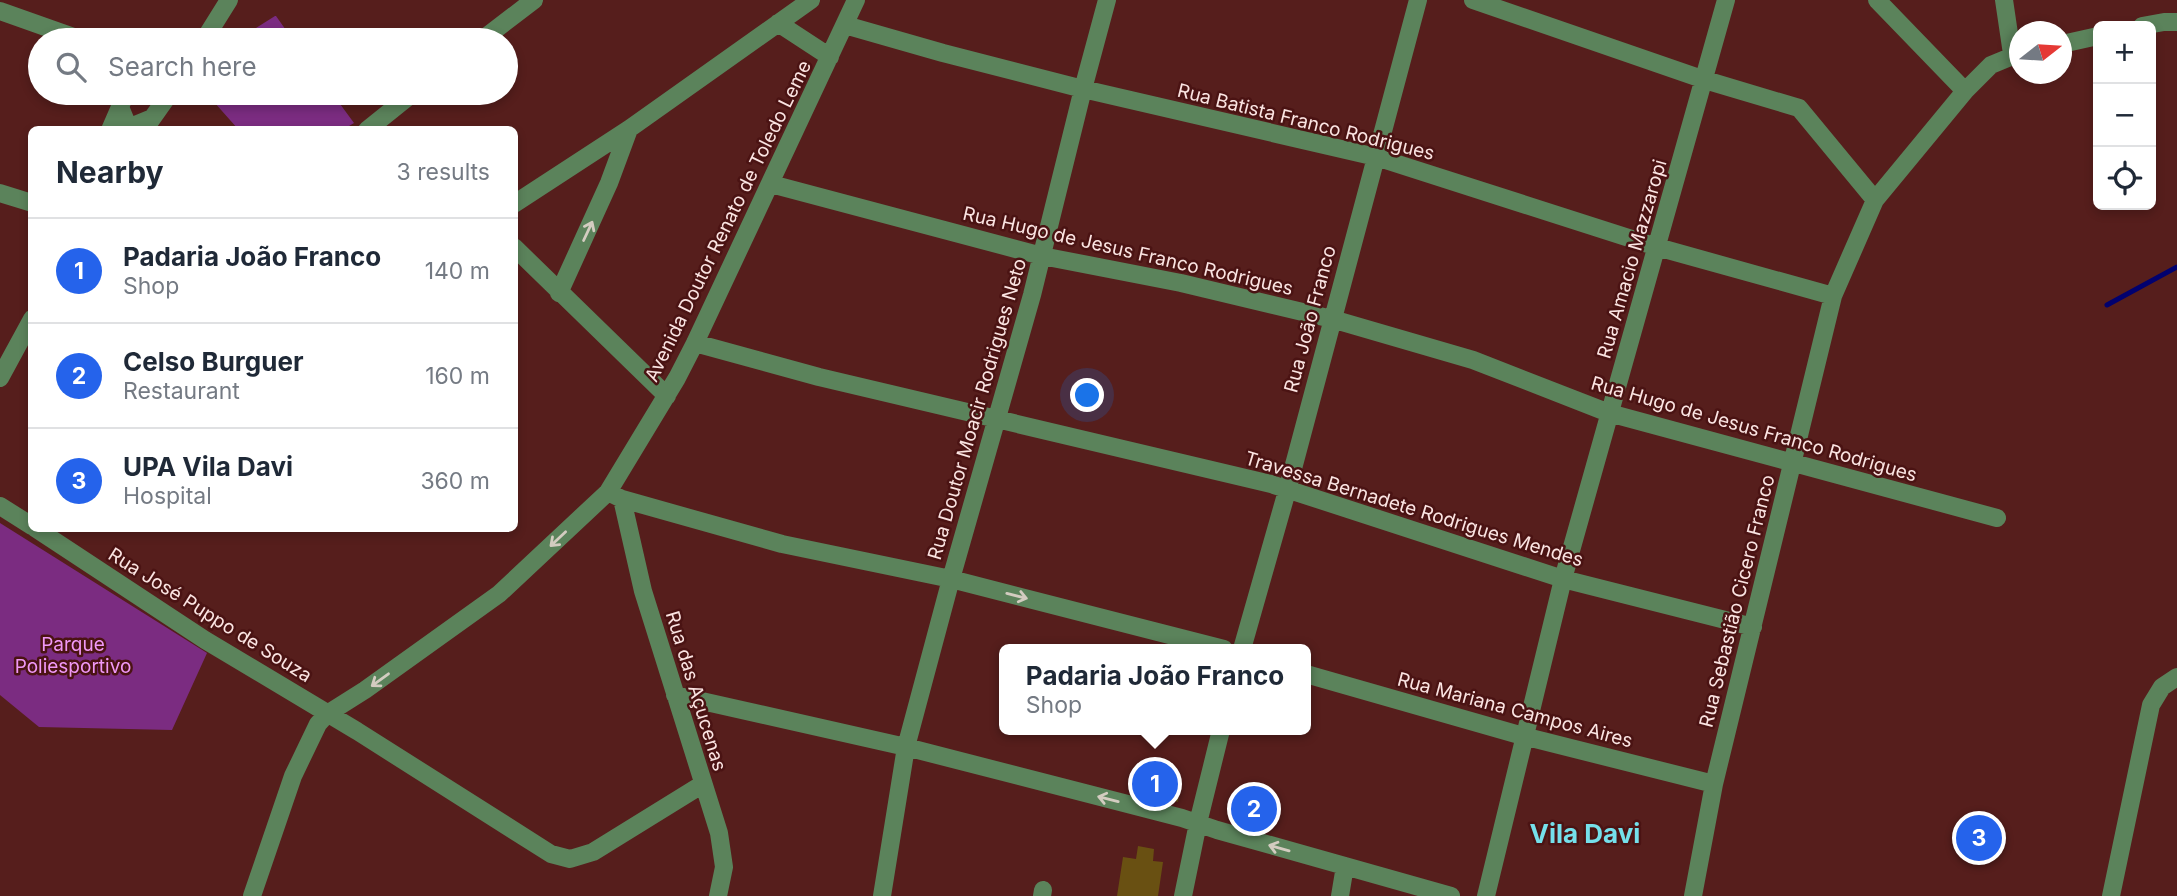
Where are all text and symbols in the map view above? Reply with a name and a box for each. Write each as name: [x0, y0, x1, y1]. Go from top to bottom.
north arrow: [2009, 21, 2072, 84]
map controls: [2093, 21, 2156, 210]
button: +: [2093, 21, 2156, 84]
search box: [28, 28, 518, 105]
icon: search: [52, 48, 90, 86]
text: Search here: [108, 51, 257, 82]
street label: Avenida Doutor Renato de Toledo Leme: [640, 57, 816, 385]
street label: Rua Batista Franco Rodrigues: [1175, 79, 1437, 165]
button: −: [2093, 84, 2156, 147]
button: locate: [2093, 147, 2156, 210]
text: Nearby: [56, 154, 164, 190]
street label: Rua Amacio Mazzaropi: [1593, 157, 1671, 361]
text: 3 results: [397, 158, 490, 186]
street label: Rua Hugo de Jesus Franco Rodrigues: [961, 202, 1295, 300]
one-way arrow: [582, 220, 595, 242]
text: Padaria João Franco: [123, 241, 381, 272]
street label: Rua João Franco: [1279, 243, 1341, 395]
street label: Rua Doutor Moacir Rodrigues Neto: [923, 256, 1031, 562]
text: 1: [74, 257, 84, 285]
text: 140 m: [425, 257, 490, 285]
text: Shop: [123, 272, 179, 300]
text: Celso Burguer: [123, 346, 303, 377]
text: 2: [72, 362, 86, 390]
text: 160 m: [425, 362, 490, 390]
street label: Rua Hugo de Jesus Franco Rodrigues: [1588, 371, 1920, 487]
text: Restaurant: [123, 377, 240, 405]
your location: [1070, 378, 1104, 412]
street label: Travessa Bernadete Rodrigues Mendes: [1242, 446, 1586, 572]
text: UPA Vila Davi: [123, 451, 293, 482]
text: 3: [72, 467, 86, 495]
text: 360 m: [420, 467, 490, 495]
street label: Rua Sebastião Cicero Franco: [1694, 472, 1780, 730]
text: Hospital: [123, 482, 212, 510]
one-way arrow: [549, 531, 567, 547]
street label: Rua José Puppo de Souza: [104, 543, 316, 687]
one-way arrow: [1005, 590, 1028, 603]
street label: Rua das Açucenas: [661, 608, 731, 774]
park label: Parque Poliesportivo: [15, 633, 131, 678]
popup: [999, 644, 1311, 735]
text: Padaria João Franco: [1026, 660, 1284, 691]
street label: Rua Mariana Campos Aires: [1395, 667, 1635, 753]
one-way arrow: [371, 673, 390, 687]
text: Shop: [1026, 691, 1082, 719]
pin: 1: [1132, 758, 1178, 810]
pin: 2: [1231, 783, 1277, 835]
one-way arrow: [1097, 792, 1120, 805]
pin: 3: [1956, 812, 2002, 864]
district label: Vila Davi: [1530, 818, 1640, 849]
one-way arrow: [1268, 840, 1290, 853]

